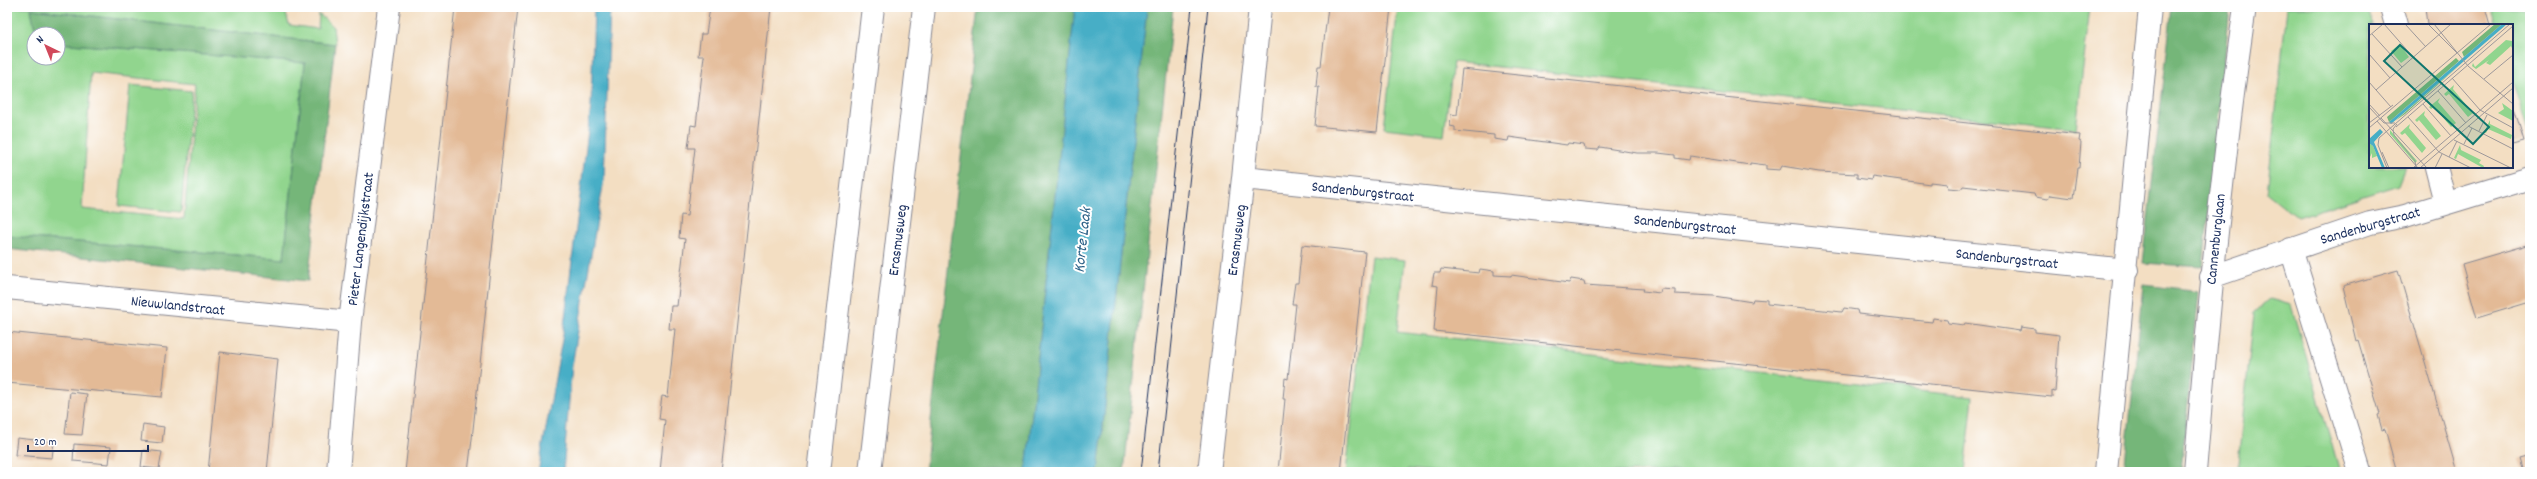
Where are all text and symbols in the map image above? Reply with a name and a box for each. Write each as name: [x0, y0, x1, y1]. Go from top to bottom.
inset map: [2369, 24, 2513, 168]
north arrow: [26, 26, 66, 66]
text: N: [33, 32, 48, 48]
street label: Pieter Langendijkstraat: [343, 171, 381, 307]
street label: Sandenburgstraat: [1310, 177, 1416, 209]
street label: Cannenburglaan: [2201, 192, 2233, 286]
street label: Sandenburgstraat: [2318, 202, 2424, 252]
street label: Erasmusweg: [884, 203, 914, 277]
street label: Erasmusweg: [1223, 203, 1253, 277]
water label: Korte Laak: [1069, 205, 1098, 274]
street label: Sandenburgstraat: [1632, 210, 1738, 242]
street label: Sandenburgstraat: [1954, 244, 2060, 276]
street label: Nieuwlandstraat: [130, 291, 226, 323]
scale bar: [28, 427, 148, 453]
text: 20 m: [34, 434, 57, 451]

